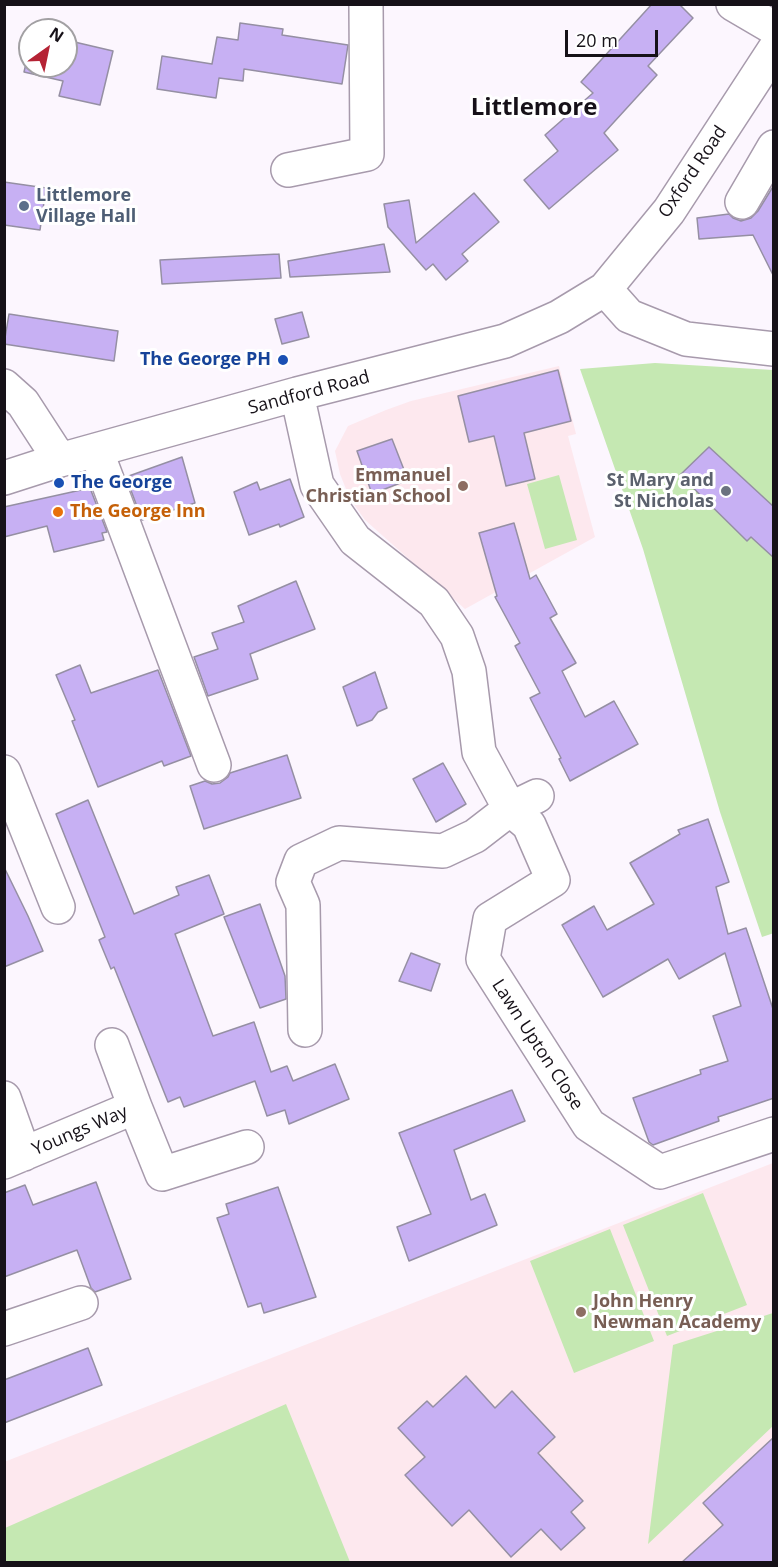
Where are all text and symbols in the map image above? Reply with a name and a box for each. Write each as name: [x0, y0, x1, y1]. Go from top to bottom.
north arrow: [18, 18, 78, 78]
scale bar: [568, 18, 661, 56]
text: N: [45, 22, 68, 47]
text: 20 m: [576, 28, 618, 52]
district label: Littlemore: [471, 94, 597, 122]
street label: Oxford Road: [654, 122, 732, 222]
place label: Littlemore Village Hall: [36, 185, 136, 228]
marker: Littlemore Village Hall: [17, 199, 31, 213]
place label: The George PH: [140, 349, 271, 371]
marker: The George PH: [276, 353, 290, 367]
street label: Sandford Road: [246, 366, 372, 420]
place label: Emmanuel Christian School: [306, 465, 451, 508]
place label: St Mary and St Nicholas: [607, 470, 714, 512]
place label: The George: [71, 472, 172, 494]
marker: The George: [52, 476, 66, 490]
marker: Emmanuel Christian School: [456, 479, 470, 493]
marker: St Mary and St Nicholas: [719, 484, 733, 498]
place label: The George Inn: [70, 501, 206, 523]
marker: The George Inn: [51, 505, 65, 519]
street label: Lawn Upton Close: [487, 976, 587, 1114]
street label: Youngs Way: [29, 1101, 131, 1161]
place label: John Henry Newman Academy: [593, 1291, 761, 1334]
marker: John Henry Newman Academy: [574, 1305, 588, 1319]

